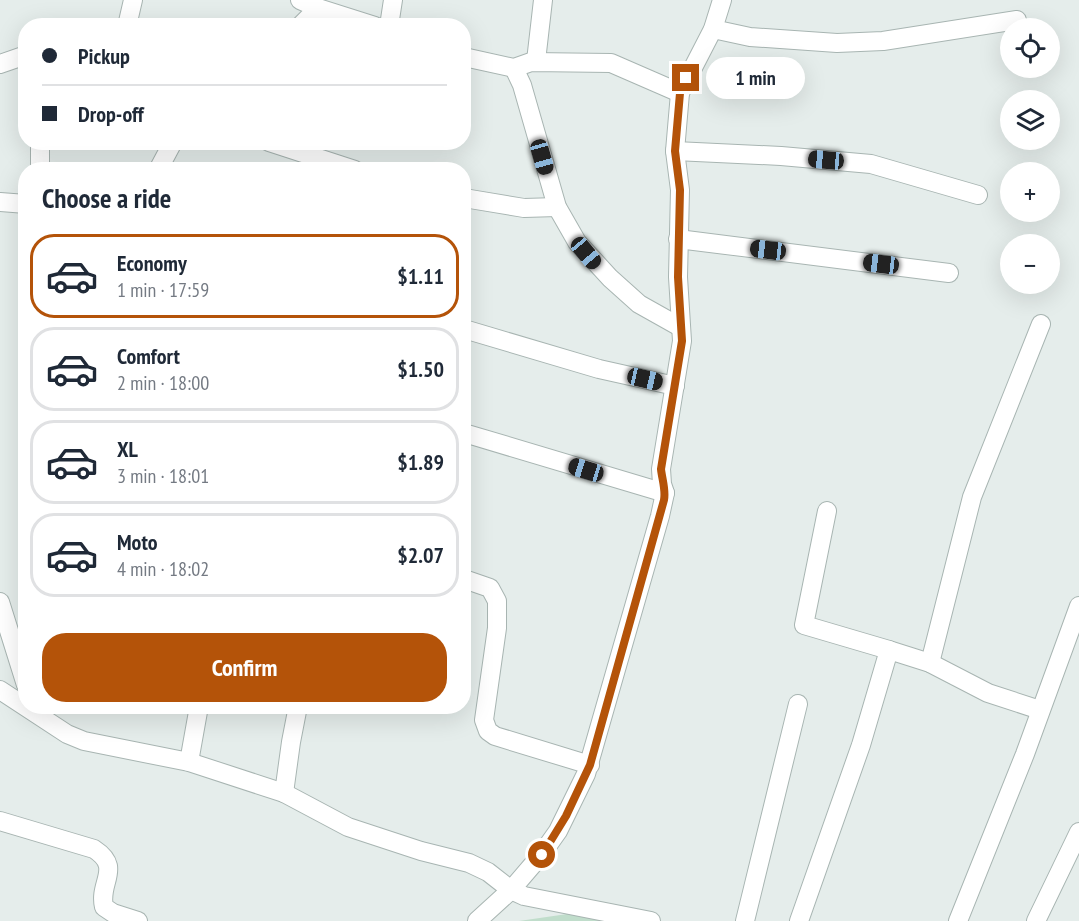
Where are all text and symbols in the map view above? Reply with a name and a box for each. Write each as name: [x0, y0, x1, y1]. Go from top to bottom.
map controls: [1000, 18, 1060, 294]
button: locate: [1000, 18, 1060, 78]
text: Pickup: [78, 42, 130, 70]
callout: 1 min: [707, 57, 806, 99]
route end: [672, 64, 699, 91]
text: 1 min: [735, 65, 776, 91]
button: layers: [1000, 90, 1060, 150]
text: Drop-off: [78, 100, 144, 128]
car: [528, 137, 556, 177]
car: [807, 149, 845, 171]
button: +: [1000, 162, 1060, 222]
text: Choose a ride: [42, 181, 171, 215]
car: [568, 233, 604, 273]
button: −: [1000, 234, 1060, 294]
car: [749, 239, 787, 261]
icon: car: [45, 249, 99, 303]
text: Economy: [117, 249, 187, 277]
car: [862, 253, 900, 275]
text: $1.11: [397, 262, 444, 290]
text: 1 min · 17:59: [117, 277, 209, 303]
icon: car: [45, 342, 99, 396]
text: Comfort: [117, 342, 180, 370]
text: $1.50: [397, 355, 444, 383]
car: [625, 366, 665, 392]
text: 2 min · 18:00: [117, 370, 209, 396]
icon: car: [45, 435, 99, 489]
text: XL: [117, 435, 138, 463]
text: $1.89: [397, 448, 444, 476]
car: [566, 456, 606, 484]
text: 3 min · 18:01: [117, 463, 209, 489]
icon: car: [45, 528, 99, 582]
text: Moto: [117, 528, 158, 556]
text: $2.07: [397, 541, 444, 569]
text: 4 min · 18:02: [117, 556, 209, 582]
button: Confirm: [42, 633, 447, 702]
route start: [528, 841, 555, 868]

